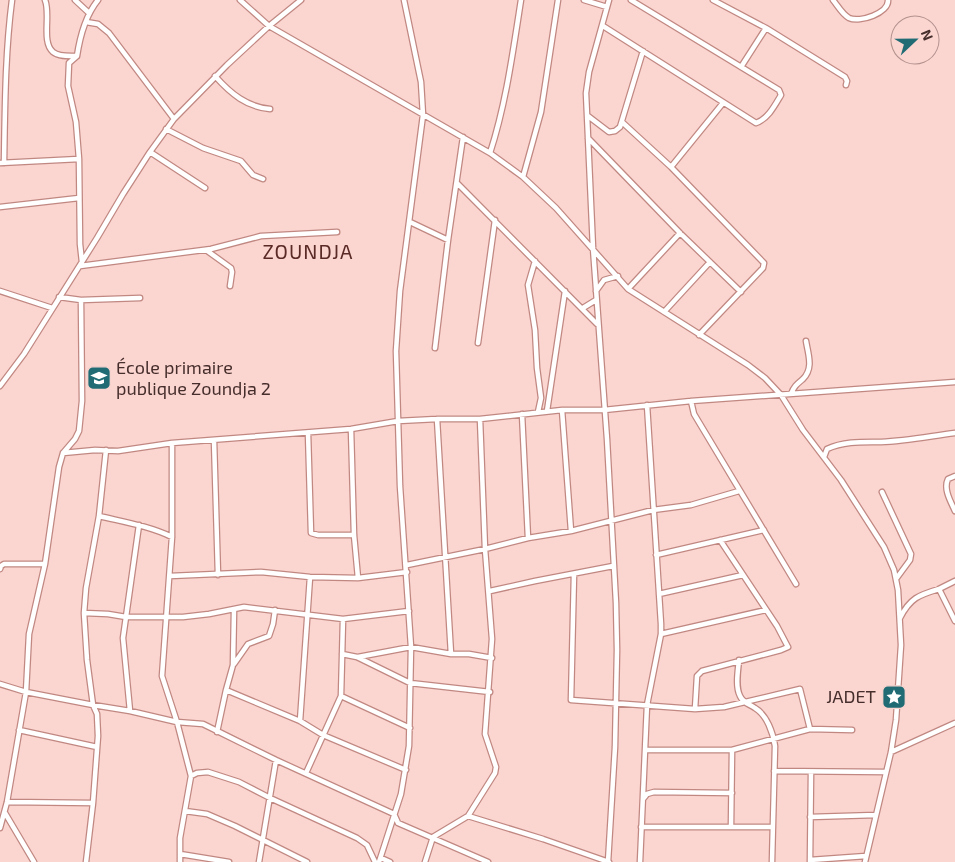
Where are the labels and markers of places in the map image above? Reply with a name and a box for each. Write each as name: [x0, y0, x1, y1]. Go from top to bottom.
place label: École primaire publique Zoundja 2: [116, 356, 271, 399]
school or university icon: École primaire publique Zoundja 2: [86, 365, 112, 391]
place icon: JADET: [881, 684, 907, 710]
place label: JADET: [826, 685, 877, 707]

